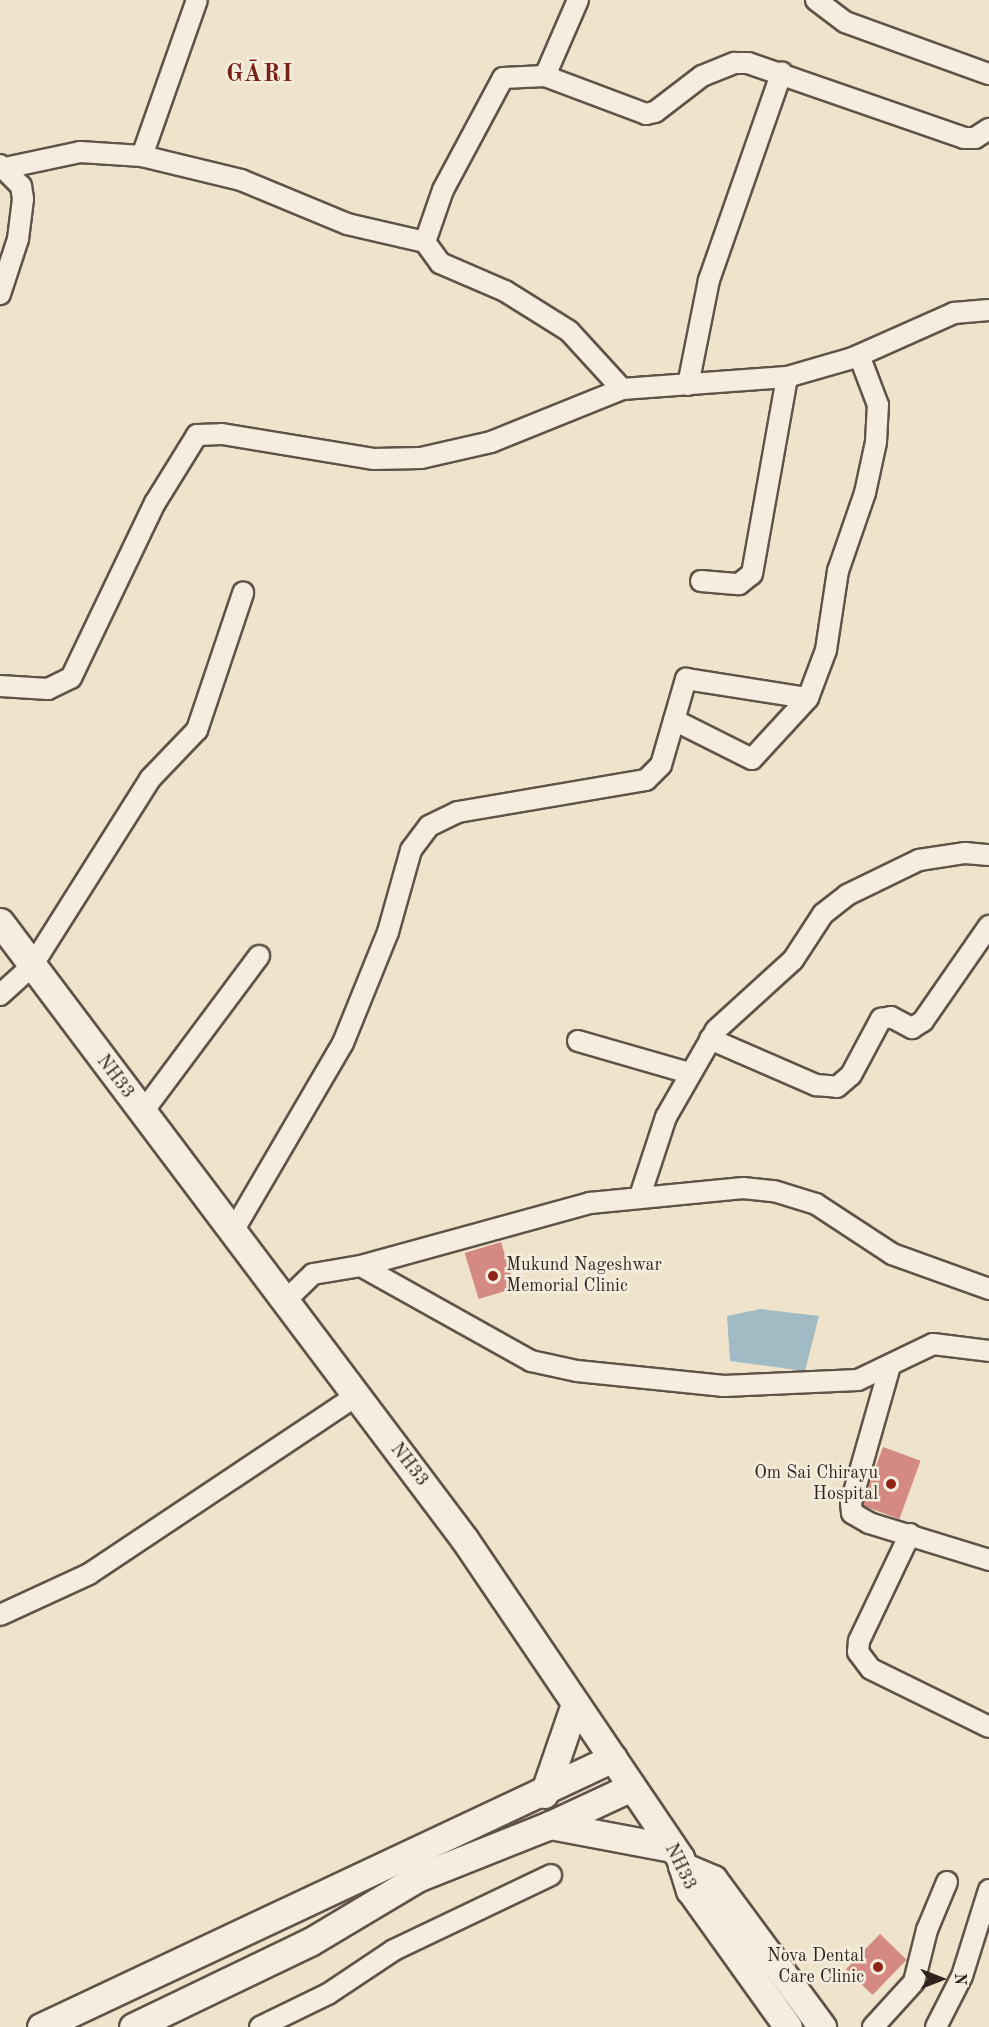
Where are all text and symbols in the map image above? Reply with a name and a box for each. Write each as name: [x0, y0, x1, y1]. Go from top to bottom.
district label: GĀRI: [226, 62, 294, 90]
street label: NH33: [92, 1051, 138, 1103]
place label: Mukund Nageshwar Memorial Clinic: [506, 1255, 662, 1298]
marker: Mukund Nageshwar Memorial Clinic: [484, 1267, 502, 1285]
street label: NH33: [385, 1439, 433, 1491]
place label: Om Sai Chirayu Hospital: [754, 1463, 878, 1506]
marker: Om Sai Chirayu Hospital: [882, 1475, 900, 1493]
street label: NH33: [660, 1840, 700, 1894]
place label: Nova Dental Care Clinic: [767, 1946, 864, 1988]
north arrow: [911, 1949, 971, 2009]
marker: Nova Dental Care Clinic: [869, 1958, 887, 1976]
text: N: [951, 1973, 967, 1985]

